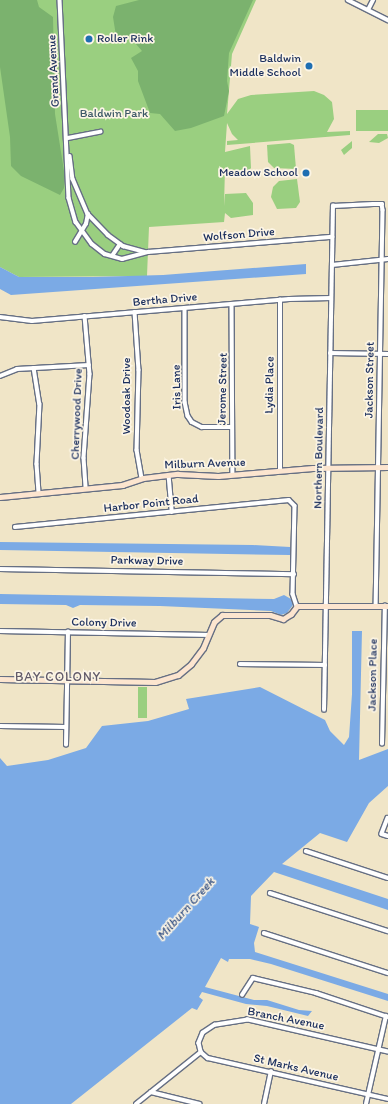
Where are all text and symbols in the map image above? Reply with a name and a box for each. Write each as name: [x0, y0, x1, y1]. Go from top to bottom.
place label: Roller Rink: [97, 32, 153, 46]
street label: Grand Avenue: [45, 34, 63, 108]
marker: Roller Rink: [84, 34, 94, 44]
place label: Baldwin Middle School: [230, 52, 301, 80]
marker: Baldwin Middle School: [304, 61, 314, 71]
park label: Baldwin Park: [80, 107, 148, 121]
place label: Meadow School: [219, 166, 298, 180]
marker: Meadow School: [301, 168, 311, 178]
street label: Wolfson Drive: [203, 225, 275, 245]
street label: Bertha Drive: [132, 290, 198, 310]
street label: Jackson Street: [362, 342, 378, 418]
street label: Jerome Street: [215, 353, 231, 425]
street label: Lydia Place: [262, 356, 278, 414]
street label: Woodoak Drive: [120, 358, 134, 434]
street label: Iris Lane: [169, 364, 185, 410]
street label: Cherrywood Drive: [68, 368, 86, 460]
street label: Northern Boulevard: [311, 407, 327, 509]
street label: Milburn Avenue: [165, 455, 245, 473]
street label: Harbor Point Road: [103, 492, 199, 516]
street label: Parkway Drive: [110, 553, 184, 569]
street label: Colony Drive: [71, 615, 137, 631]
street label: Jackson Place: [365, 639, 381, 711]
district label: BAY COLONY: [15, 669, 101, 685]
water label: Milburn Creek: [154, 874, 218, 944]
street label: Branch Avenue: [247, 1005, 325, 1033]
street label: St Marks Avenue: [252, 1051, 340, 1085]

